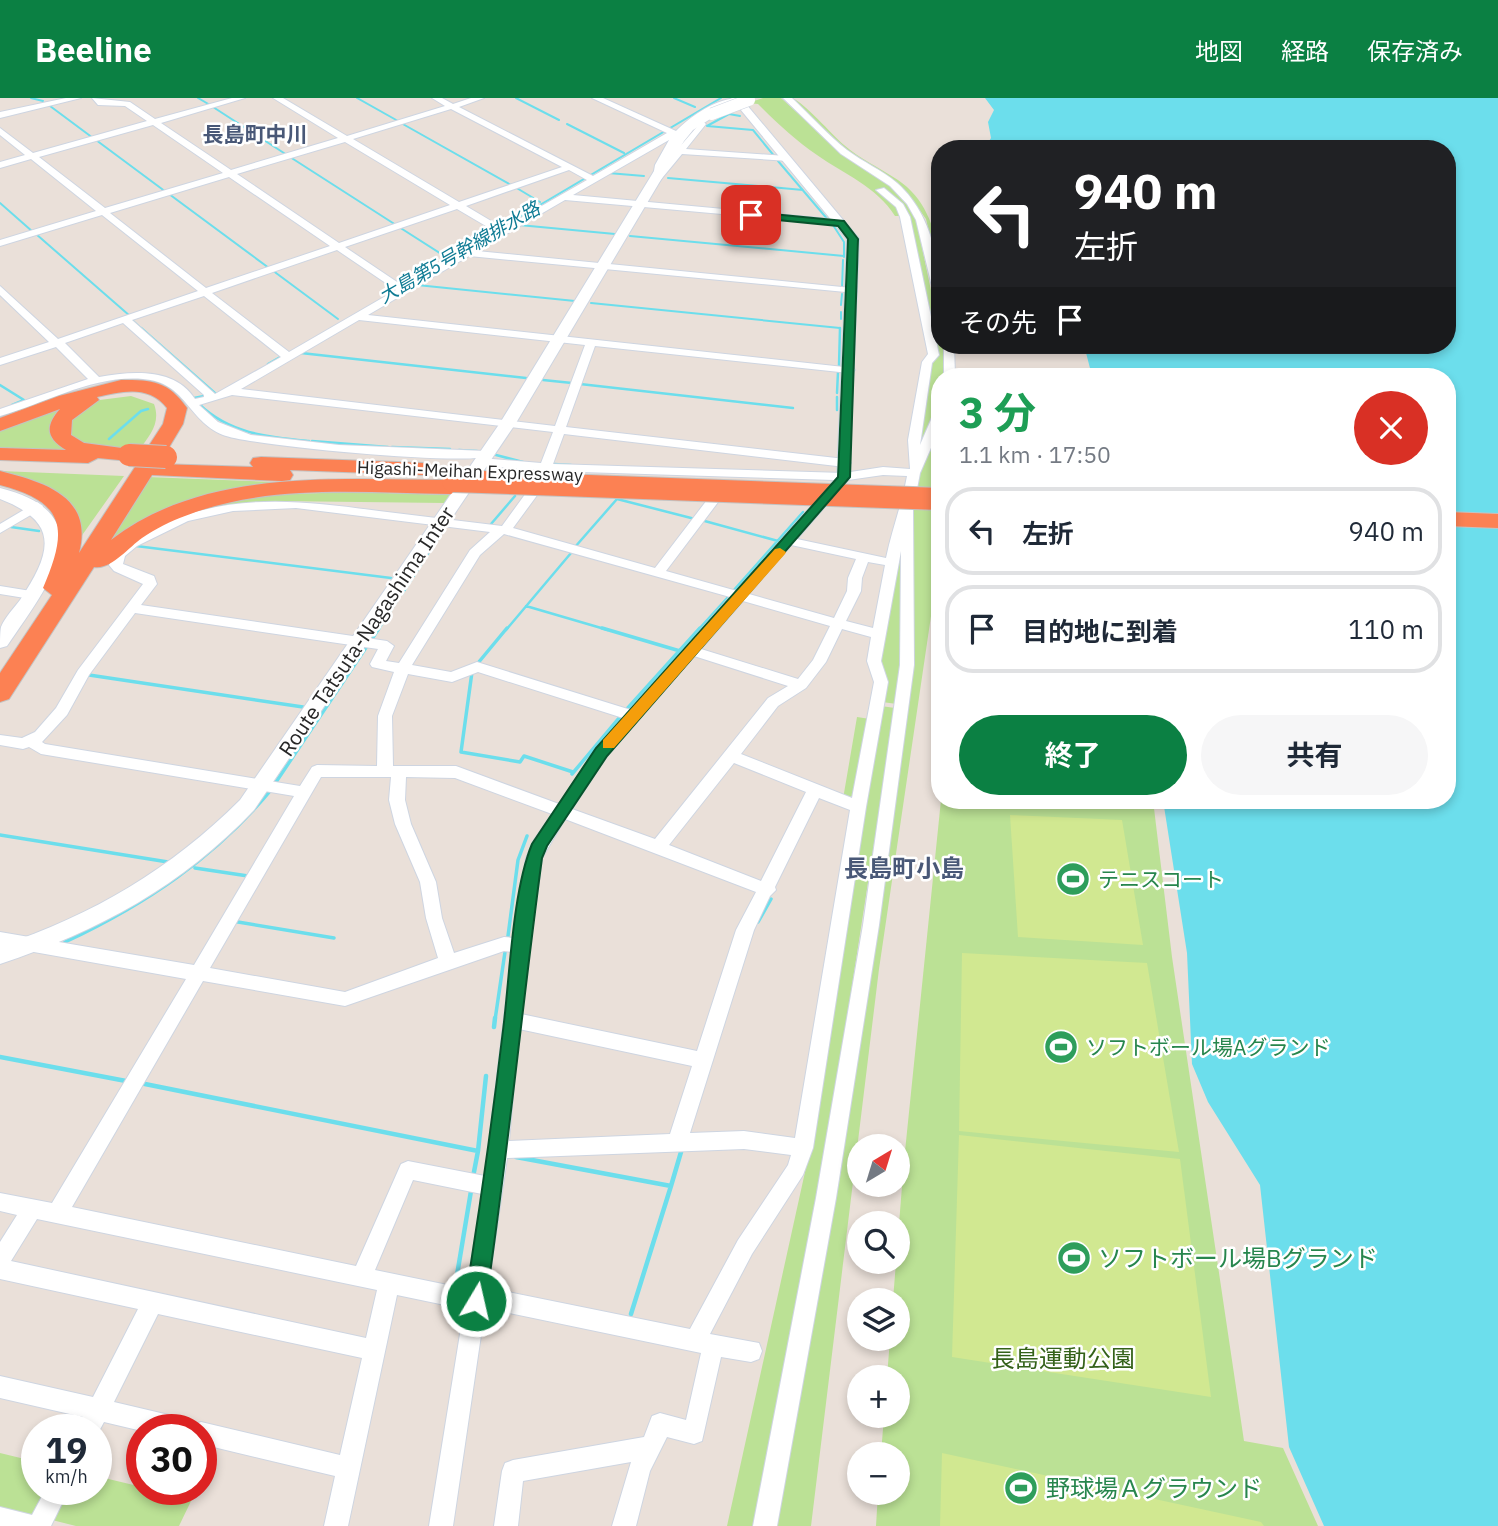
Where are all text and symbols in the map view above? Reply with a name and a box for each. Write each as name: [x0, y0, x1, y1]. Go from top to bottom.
text: Beeline: [35, 28, 152, 71]
text: 地図: [1195, 35, 1243, 67]
text: 経路: [1281, 35, 1329, 67]
text: 保存済み: [1367, 35, 1463, 67]
district label: 長島町中川: [203, 120, 308, 148]
text: 940 m: [1074, 159, 1218, 222]
icon: left: [959, 168, 1050, 259]
pin: [721, 185, 781, 245]
water label: 大島第5号幹線排水路: [374, 195, 546, 308]
icon: arrive: [732, 196, 770, 234]
text: 左折: [1074, 225, 1138, 267]
icon: arrive: [1051, 301, 1089, 339]
text: その先: [959, 305, 1037, 339]
text: 3 分: [959, 385, 1036, 440]
button: close: [1354, 391, 1428, 465]
text: 1.1 km · 17:50: [959, 439, 1111, 469]
street label: Higashi-Meihan Expressway: [357, 456, 583, 486]
street label: Route Tatsuta-Nagashima Inter: [272, 500, 460, 761]
icon: left: [963, 512, 1001, 550]
text: 940 m: [1348, 514, 1424, 548]
text: 左折: [1022, 516, 1074, 550]
icon: arrive: [963, 610, 1001, 648]
text: 110 m: [1348, 612, 1424, 646]
text: 目的地に到着: [1022, 614, 1178, 648]
button: 終了: [959, 715, 1187, 795]
button: 共有: [1201, 715, 1428, 795]
district label: 長島町小島: [844, 852, 964, 884]
sports icon: テニスコート: [1054, 860, 1092, 898]
place label: テニスコート: [1098, 865, 1224, 893]
sports icon: ソフトボール場Aグランド: [1042, 1028, 1080, 1066]
place label: ソフトボール場Aグランド: [1086, 1033, 1330, 1061]
north arrow: [847, 1134, 910, 1197]
map controls: [847, 1134, 910, 1505]
button: search: [847, 1211, 910, 1274]
sports icon: ソフトボール場Bグランド: [1055, 1239, 1093, 1277]
place label: ソフトボール場Bグランド: [1098, 1242, 1378, 1274]
position arrow: [439, 1264, 513, 1338]
button: layers: [847, 1288, 910, 1351]
park label: 長島運動公園: [991, 1342, 1135, 1374]
button: +: [847, 1365, 910, 1428]
speed limit sign: 30: [126, 1414, 217, 1505]
text: 19: [45, 1427, 88, 1473]
button: −: [847, 1442, 910, 1505]
text: km/h: [45, 1465, 88, 1488]
sports icon: 野球場Ａグラウンド: [1002, 1469, 1040, 1507]
place label: 野球場Ａグラウンド: [1046, 1472, 1262, 1504]

